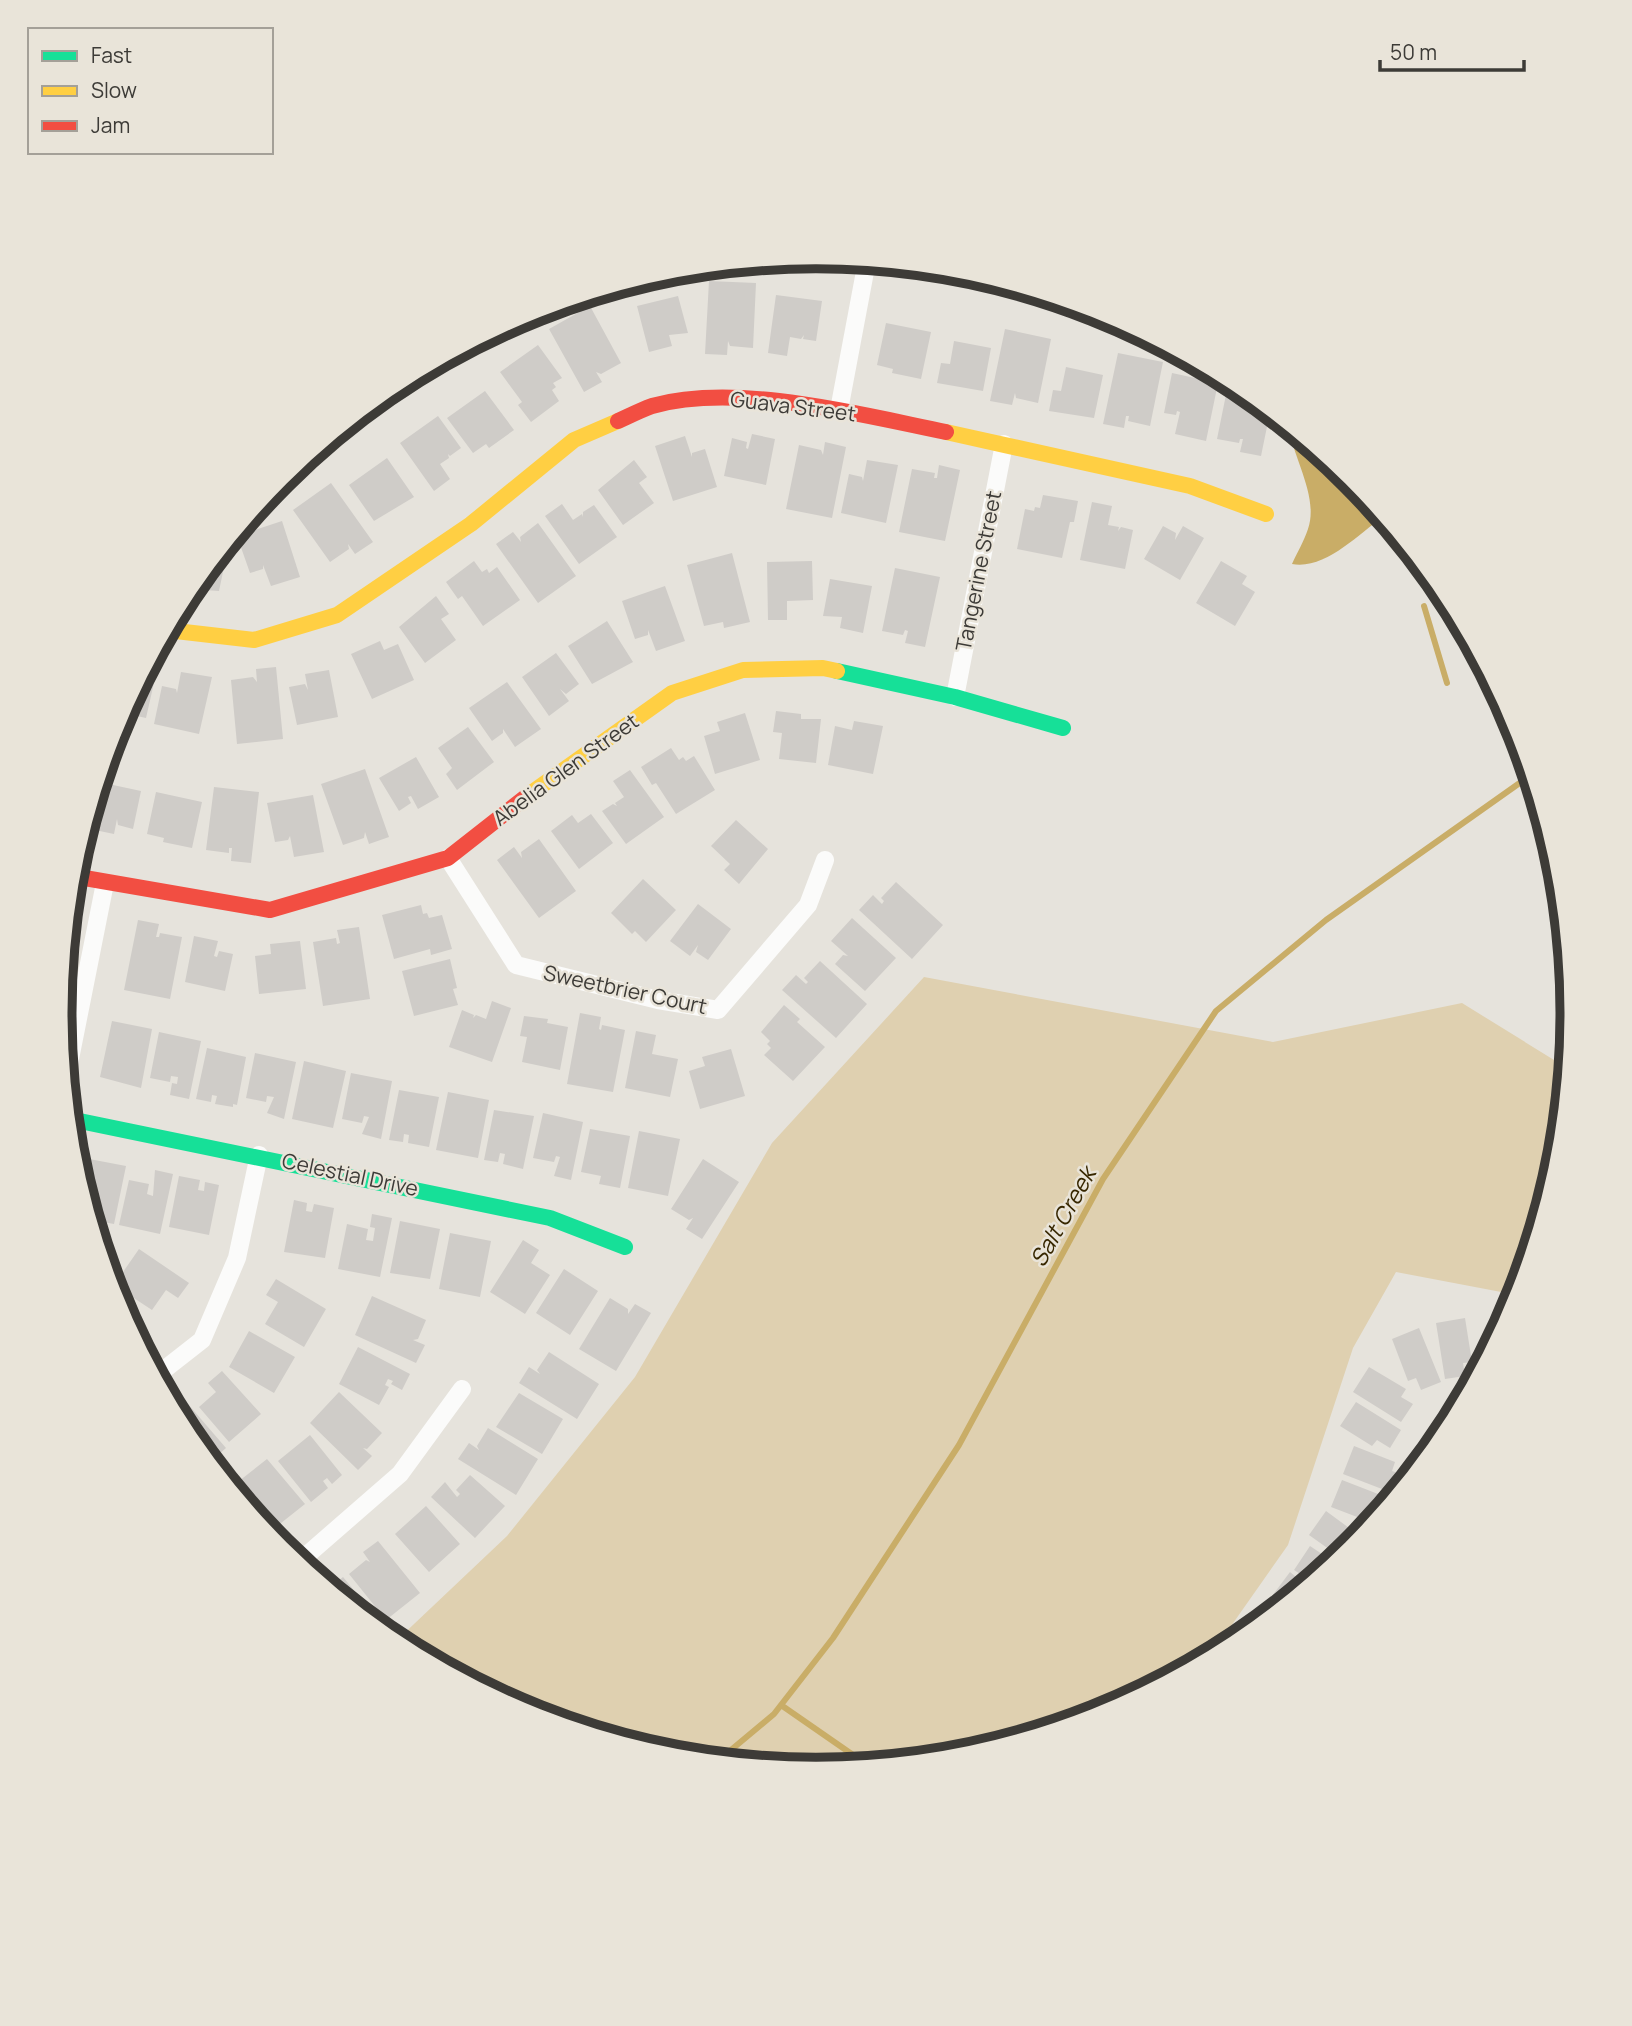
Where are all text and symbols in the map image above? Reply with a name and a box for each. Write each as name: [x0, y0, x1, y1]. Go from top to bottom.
legend: [28, 28, 273, 154]
scale bar: [1380, 28, 1524, 72]
text: 50 m: [1390, 38, 1437, 66]
text: Fast: [91, 41, 132, 69]
text: Slow: [91, 76, 137, 104]
text: Jam: [91, 111, 130, 139]
street label: Guava Street: [729, 384, 857, 428]
street label: Tangerine Street: [949, 488, 1007, 653]
street label: Abelia Glen Street: [487, 707, 644, 832]
street label: Sweetbrier Court: [541, 958, 710, 1020]
street label: Celestial Drive: [279, 1146, 421, 1202]
water label: Salt Creek: [1022, 1158, 1104, 1272]

